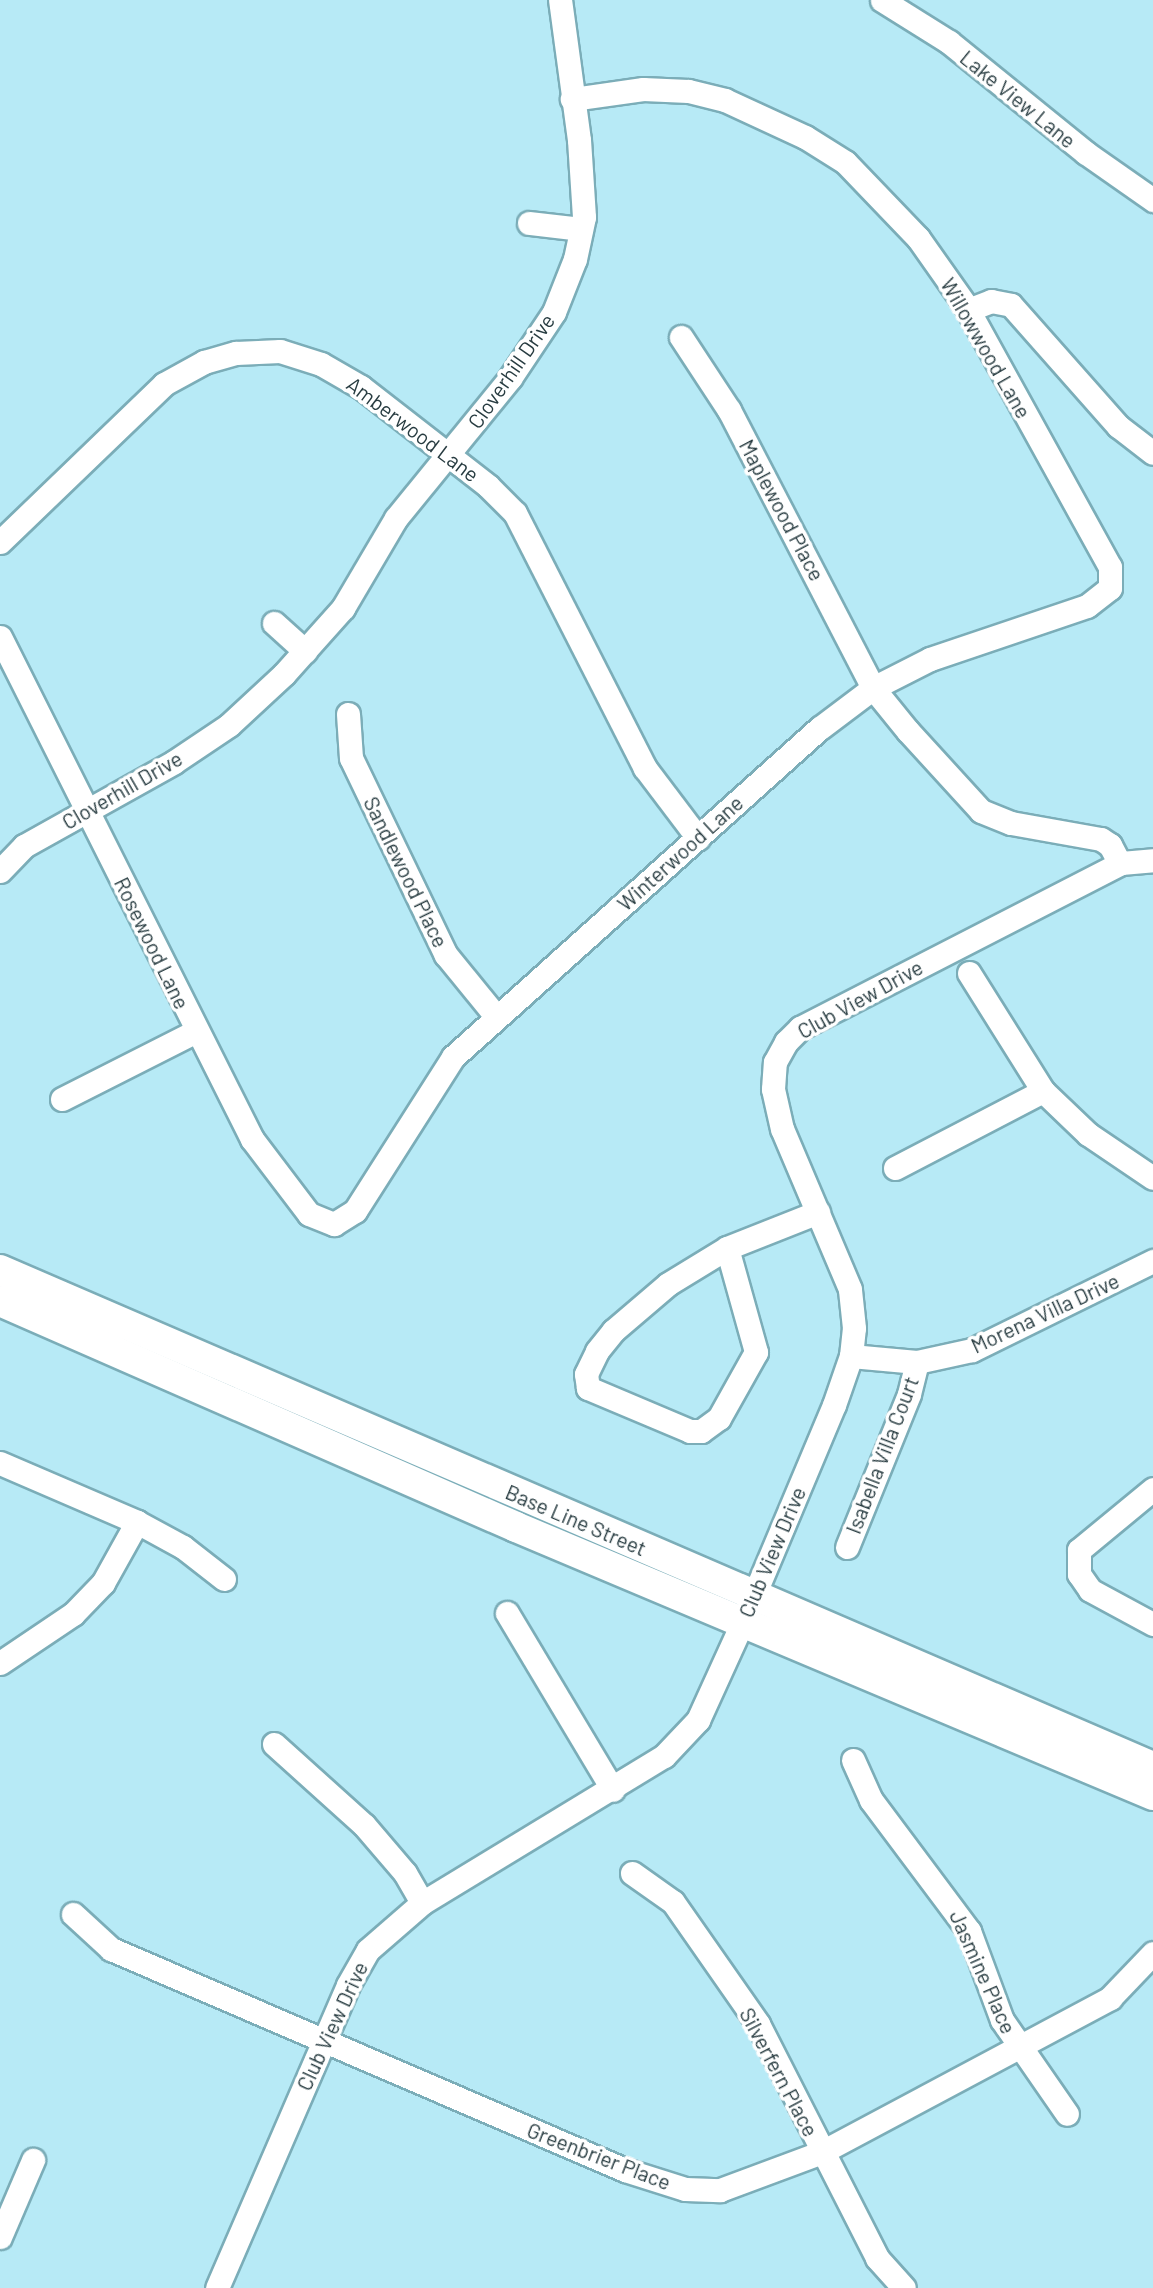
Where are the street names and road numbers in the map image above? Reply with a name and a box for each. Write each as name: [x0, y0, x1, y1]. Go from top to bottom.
street label: Lake View Lane: [955, 45, 1081, 153]
street label: Willowwood Lane: [936, 273, 1036, 423]
street label: Cloverhill Drive: [462, 309, 560, 433]
street label: Amberwood Lane: [342, 371, 484, 487]
street label: Maplewood Place: [734, 435, 830, 585]
street label: Cloverhill Drive: [58, 745, 186, 835]
street label: Winterwood Lane: [612, 790, 748, 916]
street label: Sandlewood Place: [359, 792, 453, 952]
street label: Rosewood Lane: [109, 873, 195, 1013]
street label: Club View Drive: [793, 954, 927, 1044]
street label: Morena Villa Drive: [967, 1268, 1123, 1358]
street label: Isabella Villa Court: [840, 1373, 924, 1537]
street label: Base Line Street: [502, 1479, 650, 1561]
street label: Club View Drive: [733, 1483, 811, 1621]
street label: Jasmine Place: [945, 1906, 1021, 2038]
street label: Club View Drive: [291, 1958, 373, 2094]
street label: Silverfern Place: [735, 2003, 823, 2141]
street label: Greenbrier Place: [524, 2117, 674, 2195]

